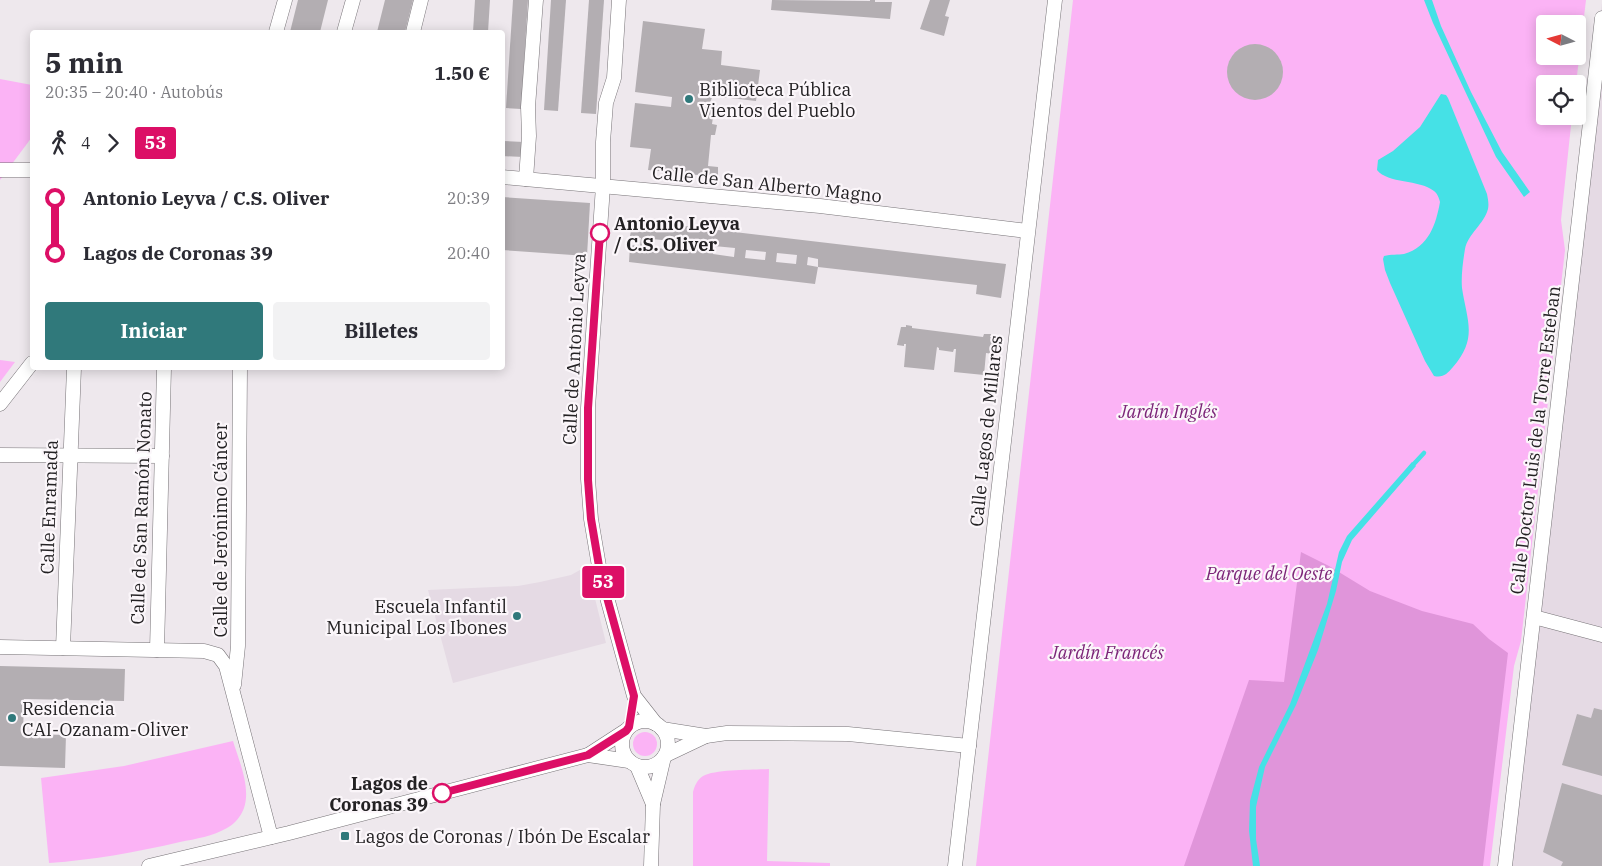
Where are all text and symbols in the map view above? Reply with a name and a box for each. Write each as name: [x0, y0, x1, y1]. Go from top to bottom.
north arrow: [1536, 15, 1586, 65]
map controls: [1536, 15, 1586, 125]
text: 5 min: [45, 44, 123, 81]
text: 1.50 €: [434, 61, 490, 85]
button: locate: [1536, 75, 1586, 125]
place label: Biblioteca Pública Vientos del Pueblo: [699, 78, 855, 122]
text: 20:35 – 20:40 · Autobús: [45, 82, 223, 102]
marker: Biblioteca Pública Vientos del Pueblo: [683, 93, 695, 105]
icon: walk: [45, 129, 73, 157]
icon: forward: [99, 129, 127, 157]
text: 53: [145, 131, 166, 154]
text: 4: [81, 133, 91, 153]
street label: Calle de San Alberto Magno: [651, 161, 883, 207]
text: Antonio Leyva / C.S. Oliver: [83, 186, 329, 210]
text: 20:39: [447, 188, 490, 208]
place label: Antonio Leyva / C.S. Oliver: [614, 212, 740, 256]
marker: Antonio Leyva / C.S. Oliver: [590, 223, 610, 243]
text: Lagos de Coronas 39: [83, 241, 273, 265]
text: 20:40: [447, 243, 490, 263]
street label: Calle de Antonio Leyva: [557, 252, 591, 446]
street label: Calle Doctor Luis de la Torre Esteban: [1505, 284, 1565, 596]
button: Iniciar: [45, 302, 263, 360]
button: Billetes: [273, 302, 490, 360]
street label: Calle Lagos de Millares: [965, 334, 1007, 528]
street label: Calle de San Ramón Nonato: [125, 391, 157, 625]
park label: Jardín Inglés: [1118, 400, 1218, 423]
street label: Calle de Jerónimo Cáncer: [209, 423, 232, 637]
street label: Calle Enramada: [35, 439, 63, 575]
park label: Parque del Oeste: [1205, 562, 1332, 585]
line badge: 53: [580, 566, 626, 598]
text: 53: [592, 570, 614, 593]
place label: Escuela Infantil Municipal Los Ibones: [326, 595, 507, 639]
marker: Escuela Infantil Municipal Los Ibones: [511, 610, 523, 622]
park label: Jardín Francés: [1049, 641, 1164, 664]
place label: Residencia CAI-Ozanam-Oliver: [22, 697, 188, 741]
marker: Residencia CAI-Ozanam-Oliver: [6, 712, 18, 724]
place label: Lagos de Coronas 39: [329, 772, 428, 816]
marker: Lagos de Coronas 39: [432, 783, 452, 803]
place label: Lagos de Coronas / Ibón De Escalar: [355, 825, 650, 848]
marker: Lagos de Coronas / Ibón De Escalar: [339, 830, 351, 842]

